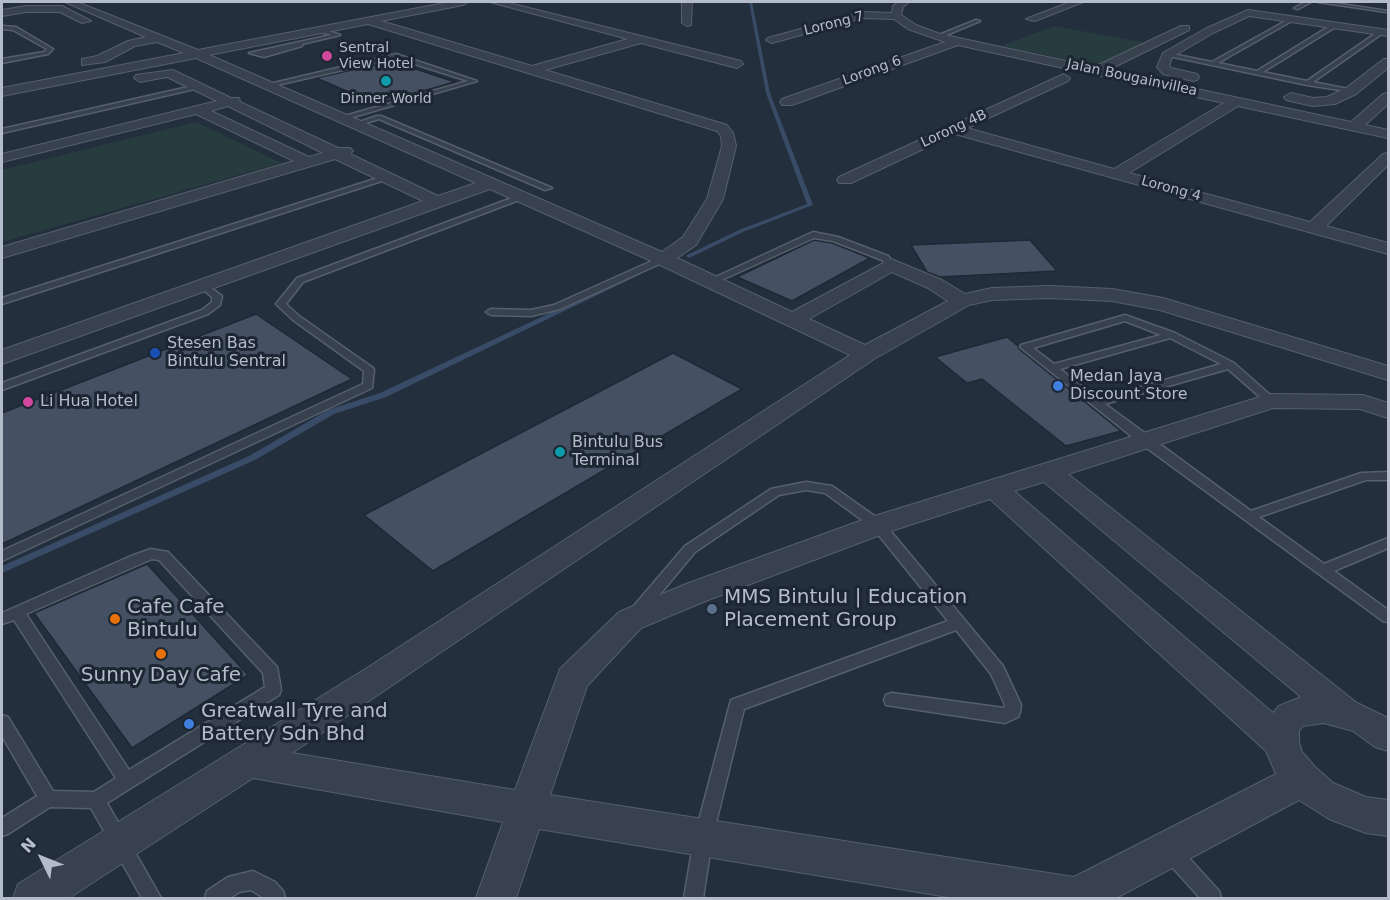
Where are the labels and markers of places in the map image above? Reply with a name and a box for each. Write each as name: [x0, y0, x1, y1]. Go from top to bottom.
place label: Sentral View Hotel: [339, 40, 414, 72]
marker: Sentral View Hotel: [320, 49, 334, 63]
marker: Dinner World: [379, 74, 393, 88]
place label: Dinner World: [340, 91, 432, 107]
place label: Stesen Bas Bintulu Sentral: [167, 334, 286, 372]
marker: Stesen Bas Bintulu Sentral: [148, 346, 162, 360]
place label: Medan Jaya Discount Store: [1070, 367, 1188, 405]
marker: Medan Jaya Discount Store: [1051, 379, 1065, 393]
place label: Li Hua Hotel: [40, 392, 138, 412]
marker: Li Hua Hotel: [21, 395, 35, 409]
place label: Bintulu Bus Terminal: [572, 433, 663, 471]
marker: Bintulu Bus Terminal: [553, 445, 567, 459]
place label: MMS Bintulu | Education Placement Group: [724, 586, 967, 633]
place label: Cafe Cafe Bintulu: [127, 596, 224, 643]
marker: MMS Bintulu | Education Placement Group: [705, 602, 719, 616]
marker: Cafe Cafe Bintulu: [108, 612, 122, 626]
marker: Sunny Day Cafe: [154, 647, 168, 661]
place label: Sunny Day Cafe: [81, 664, 241, 688]
place label: Greatwall Tyre and Battery Sdn Bhd: [201, 700, 388, 747]
marker: Greatwall Tyre and Battery Sdn Bhd: [182, 717, 196, 731]

